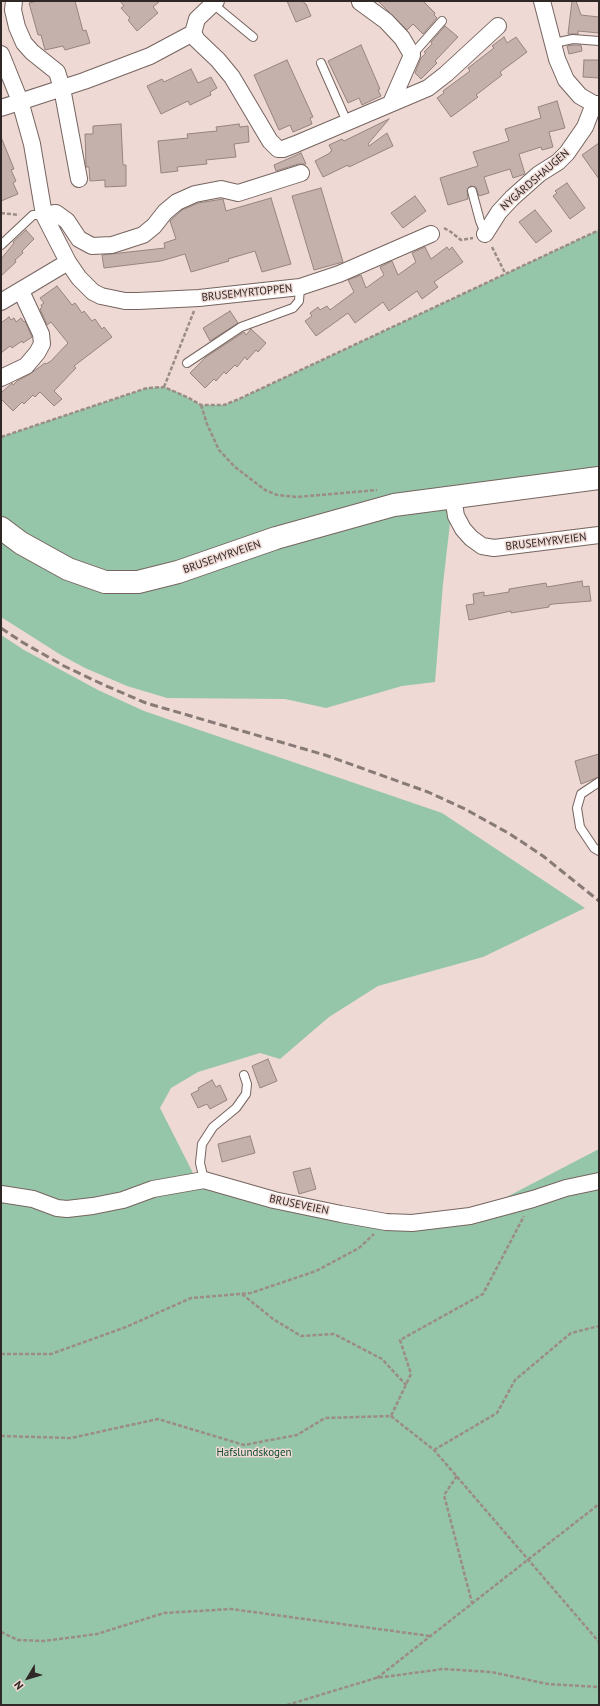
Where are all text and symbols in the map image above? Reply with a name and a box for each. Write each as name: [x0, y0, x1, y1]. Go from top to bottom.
street label: NYGÅRDSHAUGEN: [498, 147, 572, 213]
street label: BRUSEMYRTOPPEN: [201, 282, 293, 304]
street label: BRUSEMYRVEIEN: [505, 530, 587, 554]
street label: BRUSEMYRVEIEN: [181, 538, 263, 576]
street label: BRUSEVEIEN: [268, 1192, 330, 1218]
park label: Hafslundskogen: [216, 1446, 292, 1460]
north arrow: [8, 1658, 48, 1698]
text: N: [11, 1678, 26, 1693]

